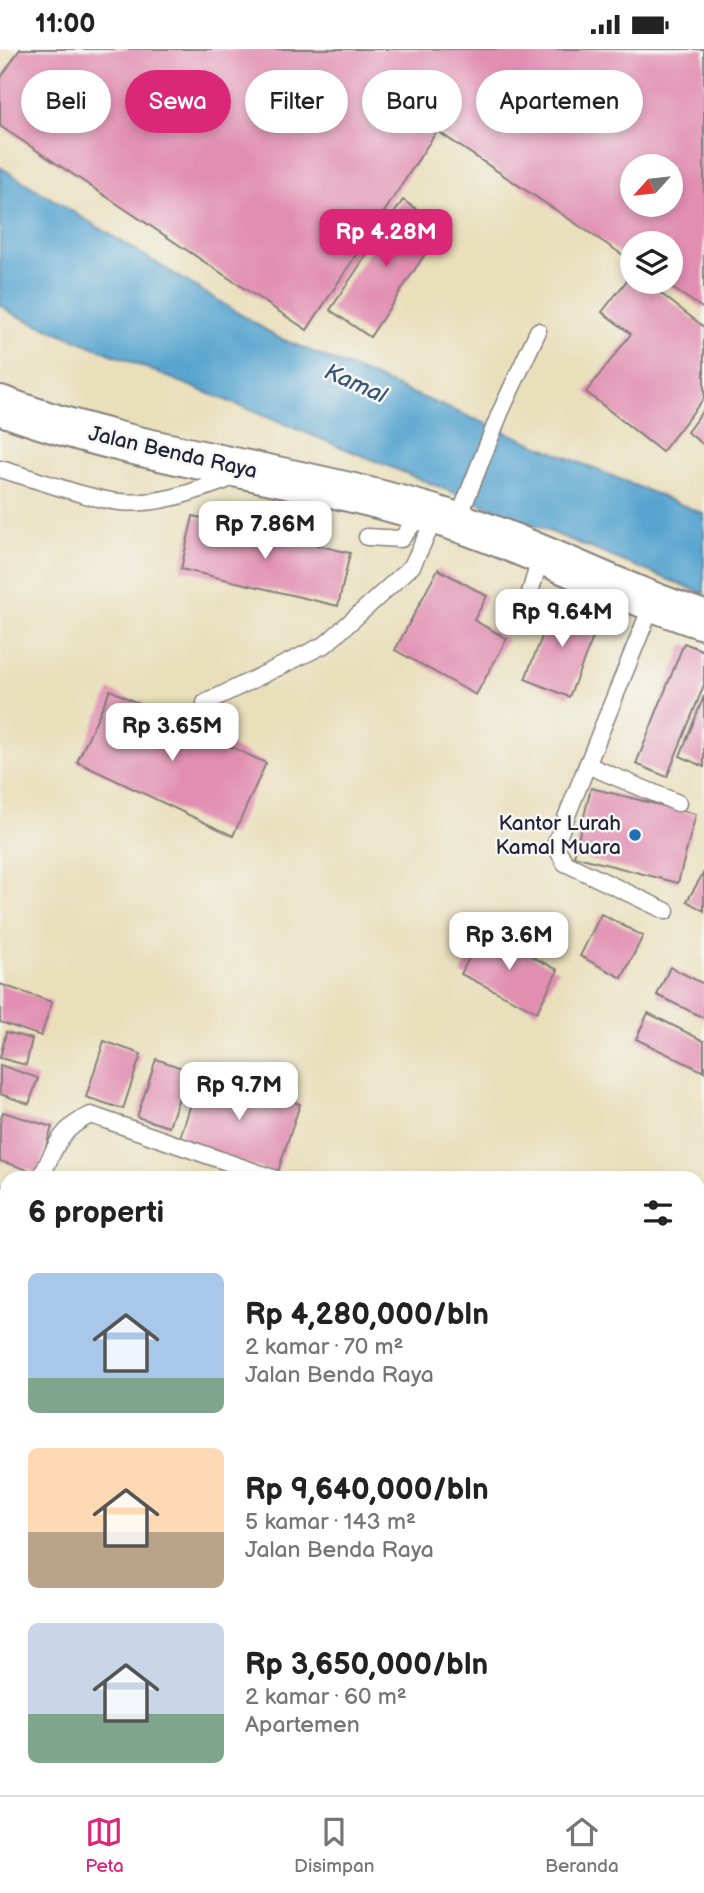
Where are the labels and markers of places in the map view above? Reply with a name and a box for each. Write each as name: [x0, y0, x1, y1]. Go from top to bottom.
pin: Rp 4.28M: [314, 209, 458, 269]
pin: Rp 7.86M: [193, 501, 337, 561]
pin: Rp 9.64M: [490, 589, 634, 649]
pin: Rp 3.65M: [100, 703, 244, 763]
place label: Kantor Lurah Kamal Muara: [495, 811, 621, 860]
marker: Kantor Lurah Kamal Muara: [627, 827, 643, 843]
pin: Rp 3.6M: [444, 913, 574, 972]
pin: Rp 9.7M: [174, 1063, 304, 1122]

